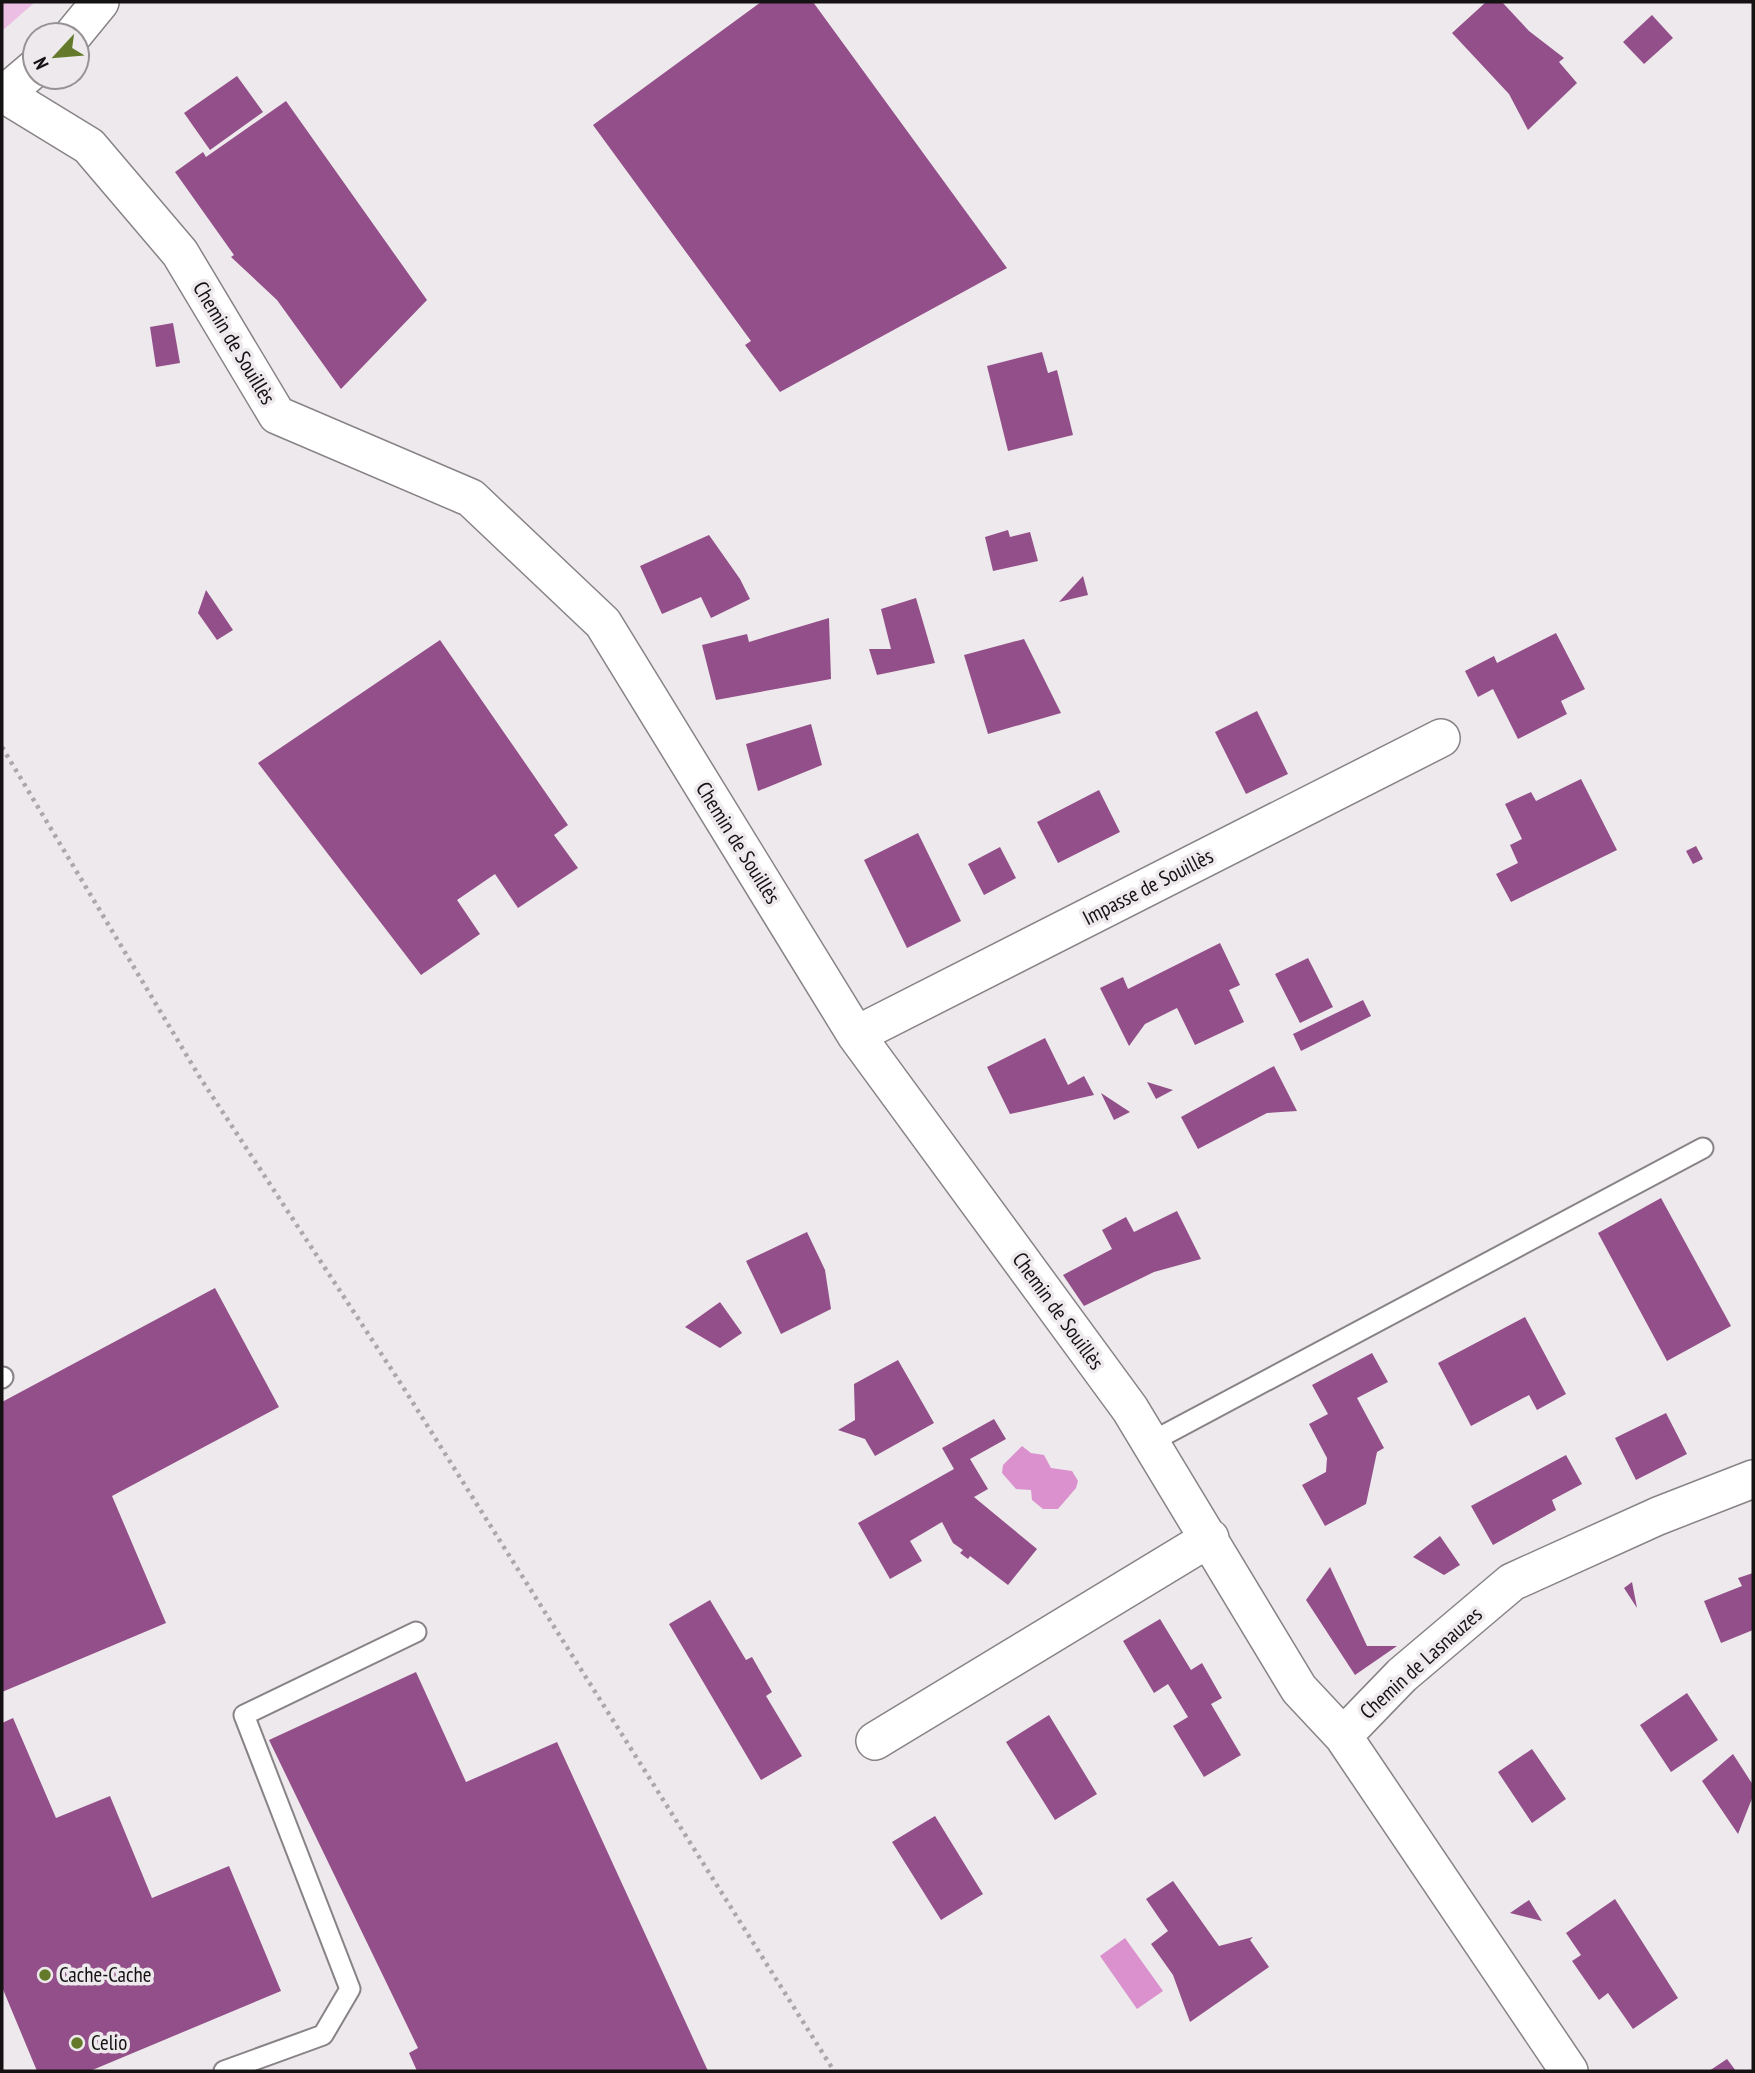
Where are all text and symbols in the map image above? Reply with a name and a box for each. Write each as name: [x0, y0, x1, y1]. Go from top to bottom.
north arrow: [21, 21, 91, 91]
text: N: [28, 54, 54, 73]
street label: Chemin de Souillès: [187, 276, 282, 409]
street label: Chemin de Souillès: [690, 777, 787, 909]
street label: Impasse de Souillès: [1078, 842, 1218, 931]
street label: Chemin de Souillès: [1007, 1247, 1110, 1375]
street label: Chemin de Lasnauzes: [1354, 1601, 1487, 1725]
place label: Cache-Cache: [59, 1961, 151, 1988]
marker: Cache-Cache: [37, 1967, 53, 1983]
place label: Celio: [91, 2029, 127, 2056]
marker: Celio: [69, 2035, 85, 2051]

